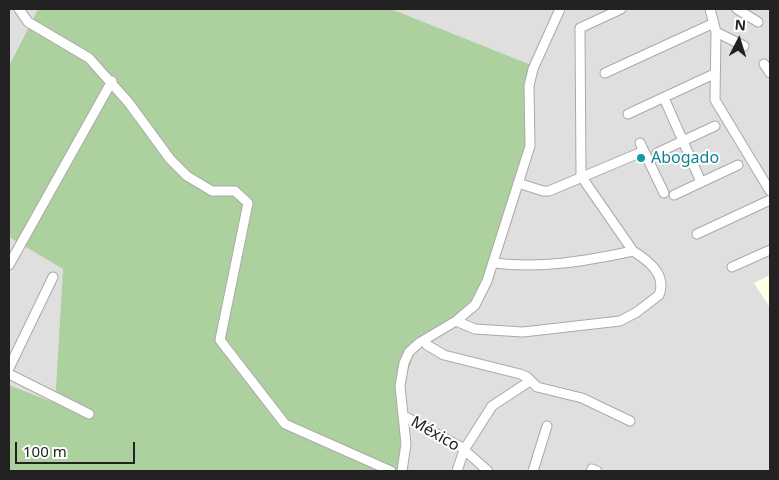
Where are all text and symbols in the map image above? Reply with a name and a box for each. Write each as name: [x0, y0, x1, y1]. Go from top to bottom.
north arrow: [714, 15, 764, 65]
text: N: [734, 15, 747, 35]
place label: Abogado: [651, 148, 719, 168]
marker: Abogado: [635, 152, 647, 164]
street label: México: [407, 412, 463, 456]
scale bar: [18, 432, 138, 464]
text: 100 m: [23, 441, 67, 461]

